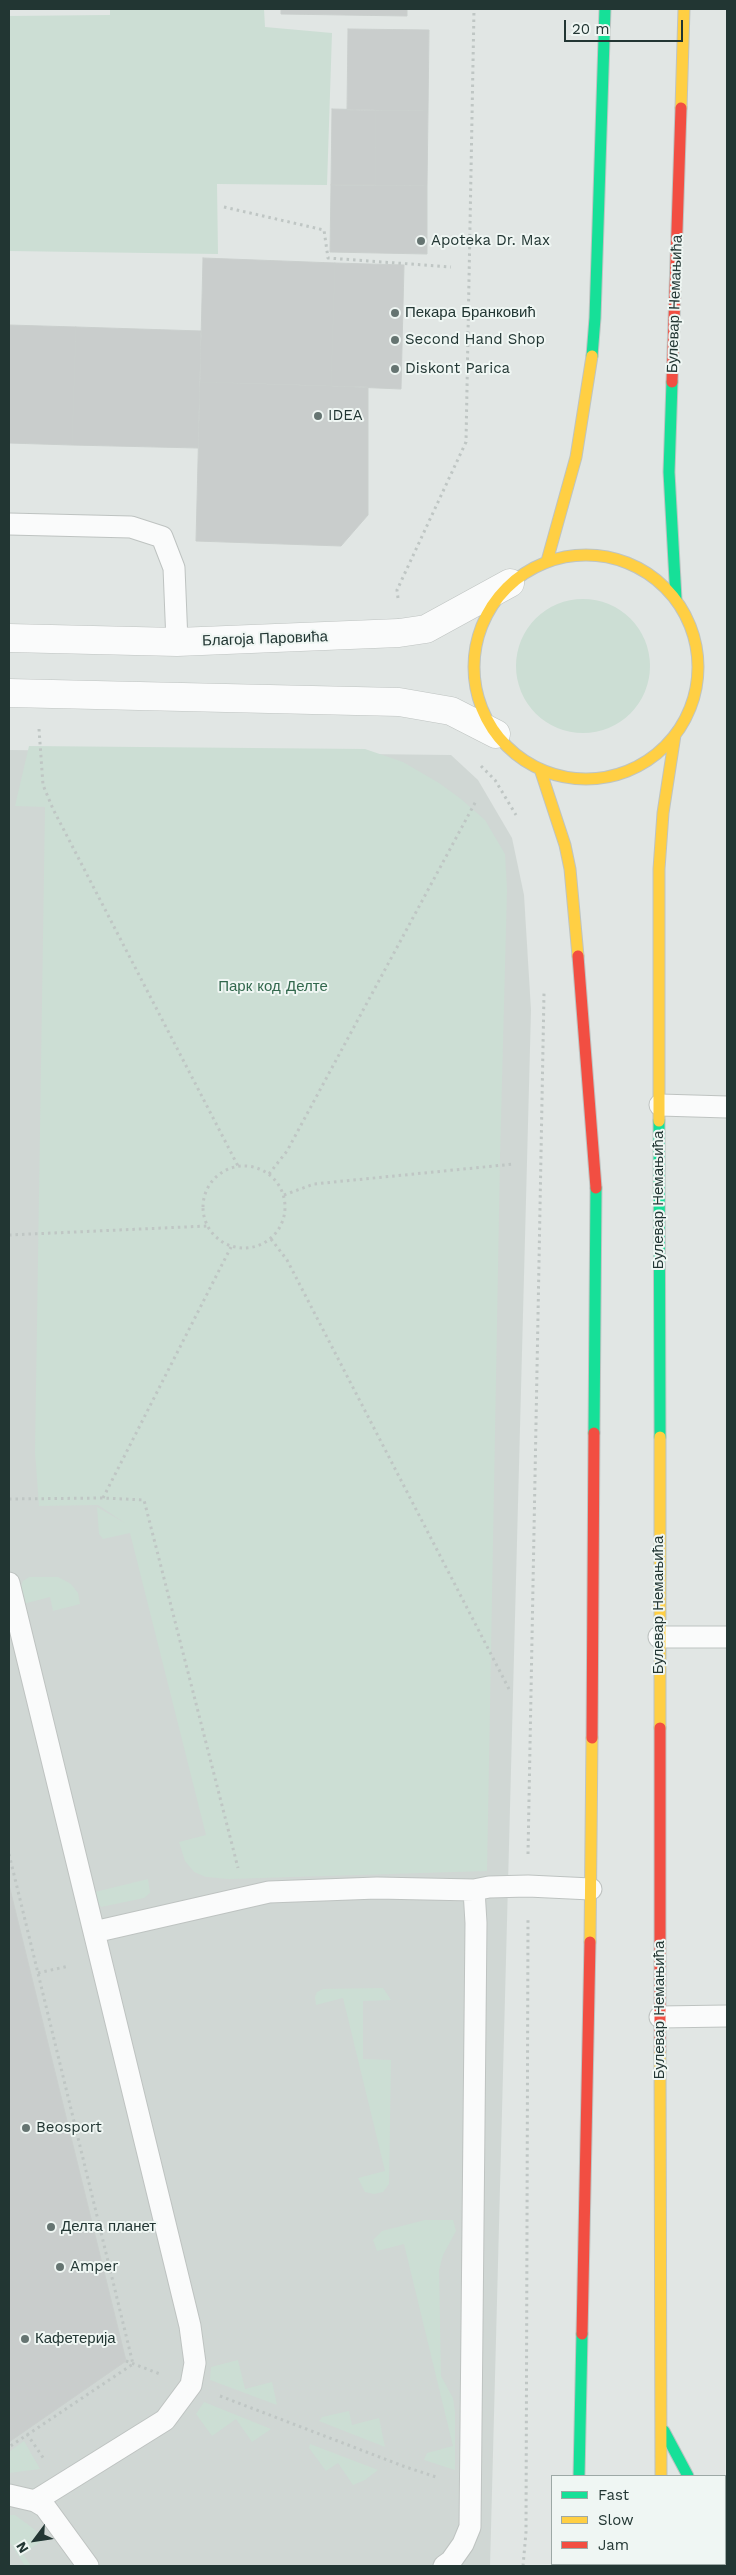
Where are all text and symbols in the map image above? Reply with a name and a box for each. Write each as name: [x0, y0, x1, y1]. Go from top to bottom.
scale bar: [566, 10, 685, 42]
text: 20 m: [572, 20, 610, 38]
place label: Apoteka Dr. Max: [431, 232, 550, 250]
street label: Булевар Немањића: [664, 234, 686, 374]
marker: Apoteka Dr. Max: [415, 235, 427, 247]
place label: Пекара Бранковић: [405, 304, 536, 322]
marker: Пекара Бранковић: [389, 307, 401, 319]
place label: Second Hand Shop: [405, 331, 545, 349]
marker: Second Hand Shop: [389, 334, 401, 346]
place label: Diskont Parica: [405, 360, 510, 378]
marker: Diskont Parica: [389, 363, 401, 375]
place label: IDEA: [328, 407, 363, 425]
marker: IDEA: [312, 410, 324, 422]
street label: Благоја Паровића: [202, 628, 328, 650]
park label: Парк код Делте: [218, 978, 328, 996]
street label: Булевар Немањића: [650, 1131, 668, 1269]
street label: Булевар Немањића: [650, 1536, 668, 1674]
street label: Булевар Немањића: [651, 1941, 669, 2079]
place label: Beosport: [36, 2119, 102, 2137]
marker: Beosport: [20, 2122, 32, 2134]
place label: Делта планет: [61, 2218, 156, 2236]
marker: Делта планет: [45, 2221, 57, 2233]
place label: Amper: [70, 2258, 118, 2276]
marker: Amper: [54, 2261, 66, 2273]
place label: Кафетерија: [35, 2330, 116, 2348]
marker: Кафетерија: [19, 2333, 31, 2345]
legend: [551, 2475, 726, 2565]
text: Fast: [598, 2486, 629, 2504]
text: Slow: [598, 2511, 634, 2529]
north arrow: [10, 2515, 60, 2565]
text: Jam: [598, 2536, 629, 2554]
text: N: [13, 2539, 32, 2556]

